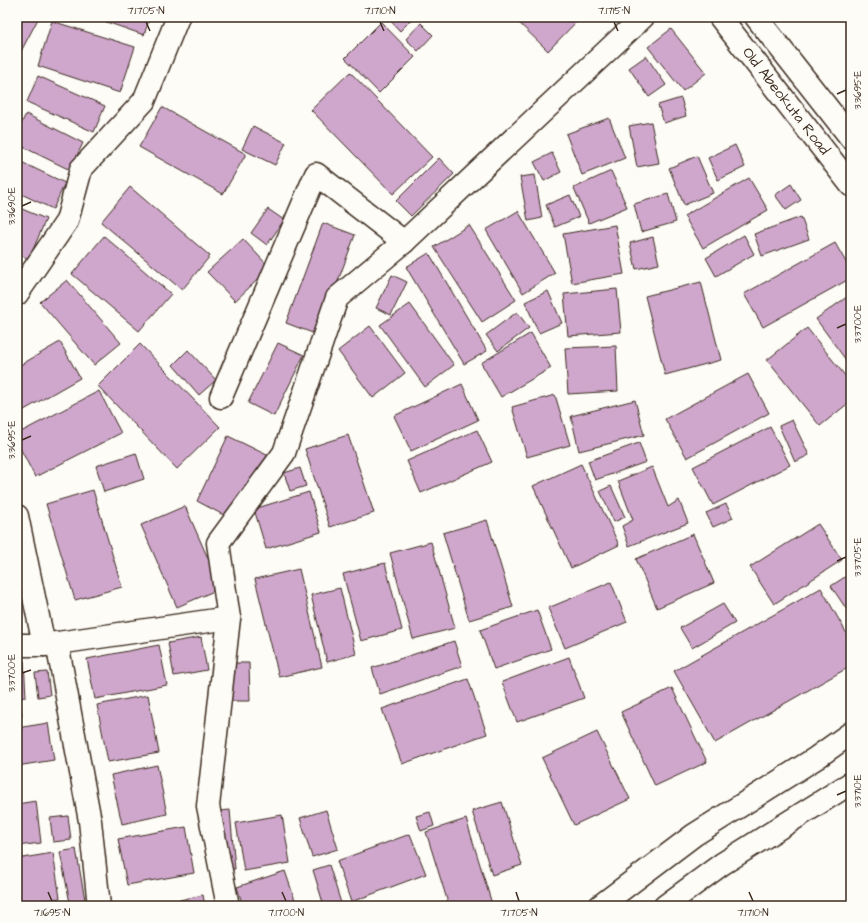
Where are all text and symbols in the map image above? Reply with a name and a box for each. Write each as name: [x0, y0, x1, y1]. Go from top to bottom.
text: 7.1705°N: [128, 4, 164, 18]
text: 7.1710°N: [364, 4, 396, 18]
text: 7.1715°N: [598, 4, 630, 18]
street label: Old Abeokuta Road: [737, 43, 835, 160]
text: 3.3695°E: [851, 71, 865, 109]
text: 3.3690°E: [5, 187, 19, 225]
text: 3.3700°E: [851, 305, 865, 343]
text: 3.3695°E: [5, 421, 19, 459]
text: 3.3705°E: [851, 537, 865, 577]
text: 3.3700°E: [5, 654, 19, 692]
text: 3.3710°E: [851, 774, 865, 808]
text: 7.1695°N: [34, 906, 70, 920]
text: 7.1700°N: [268, 906, 304, 920]
text: 7.1705°N: [501, 906, 537, 920]
text: 7.1710°N: [737, 906, 769, 920]

